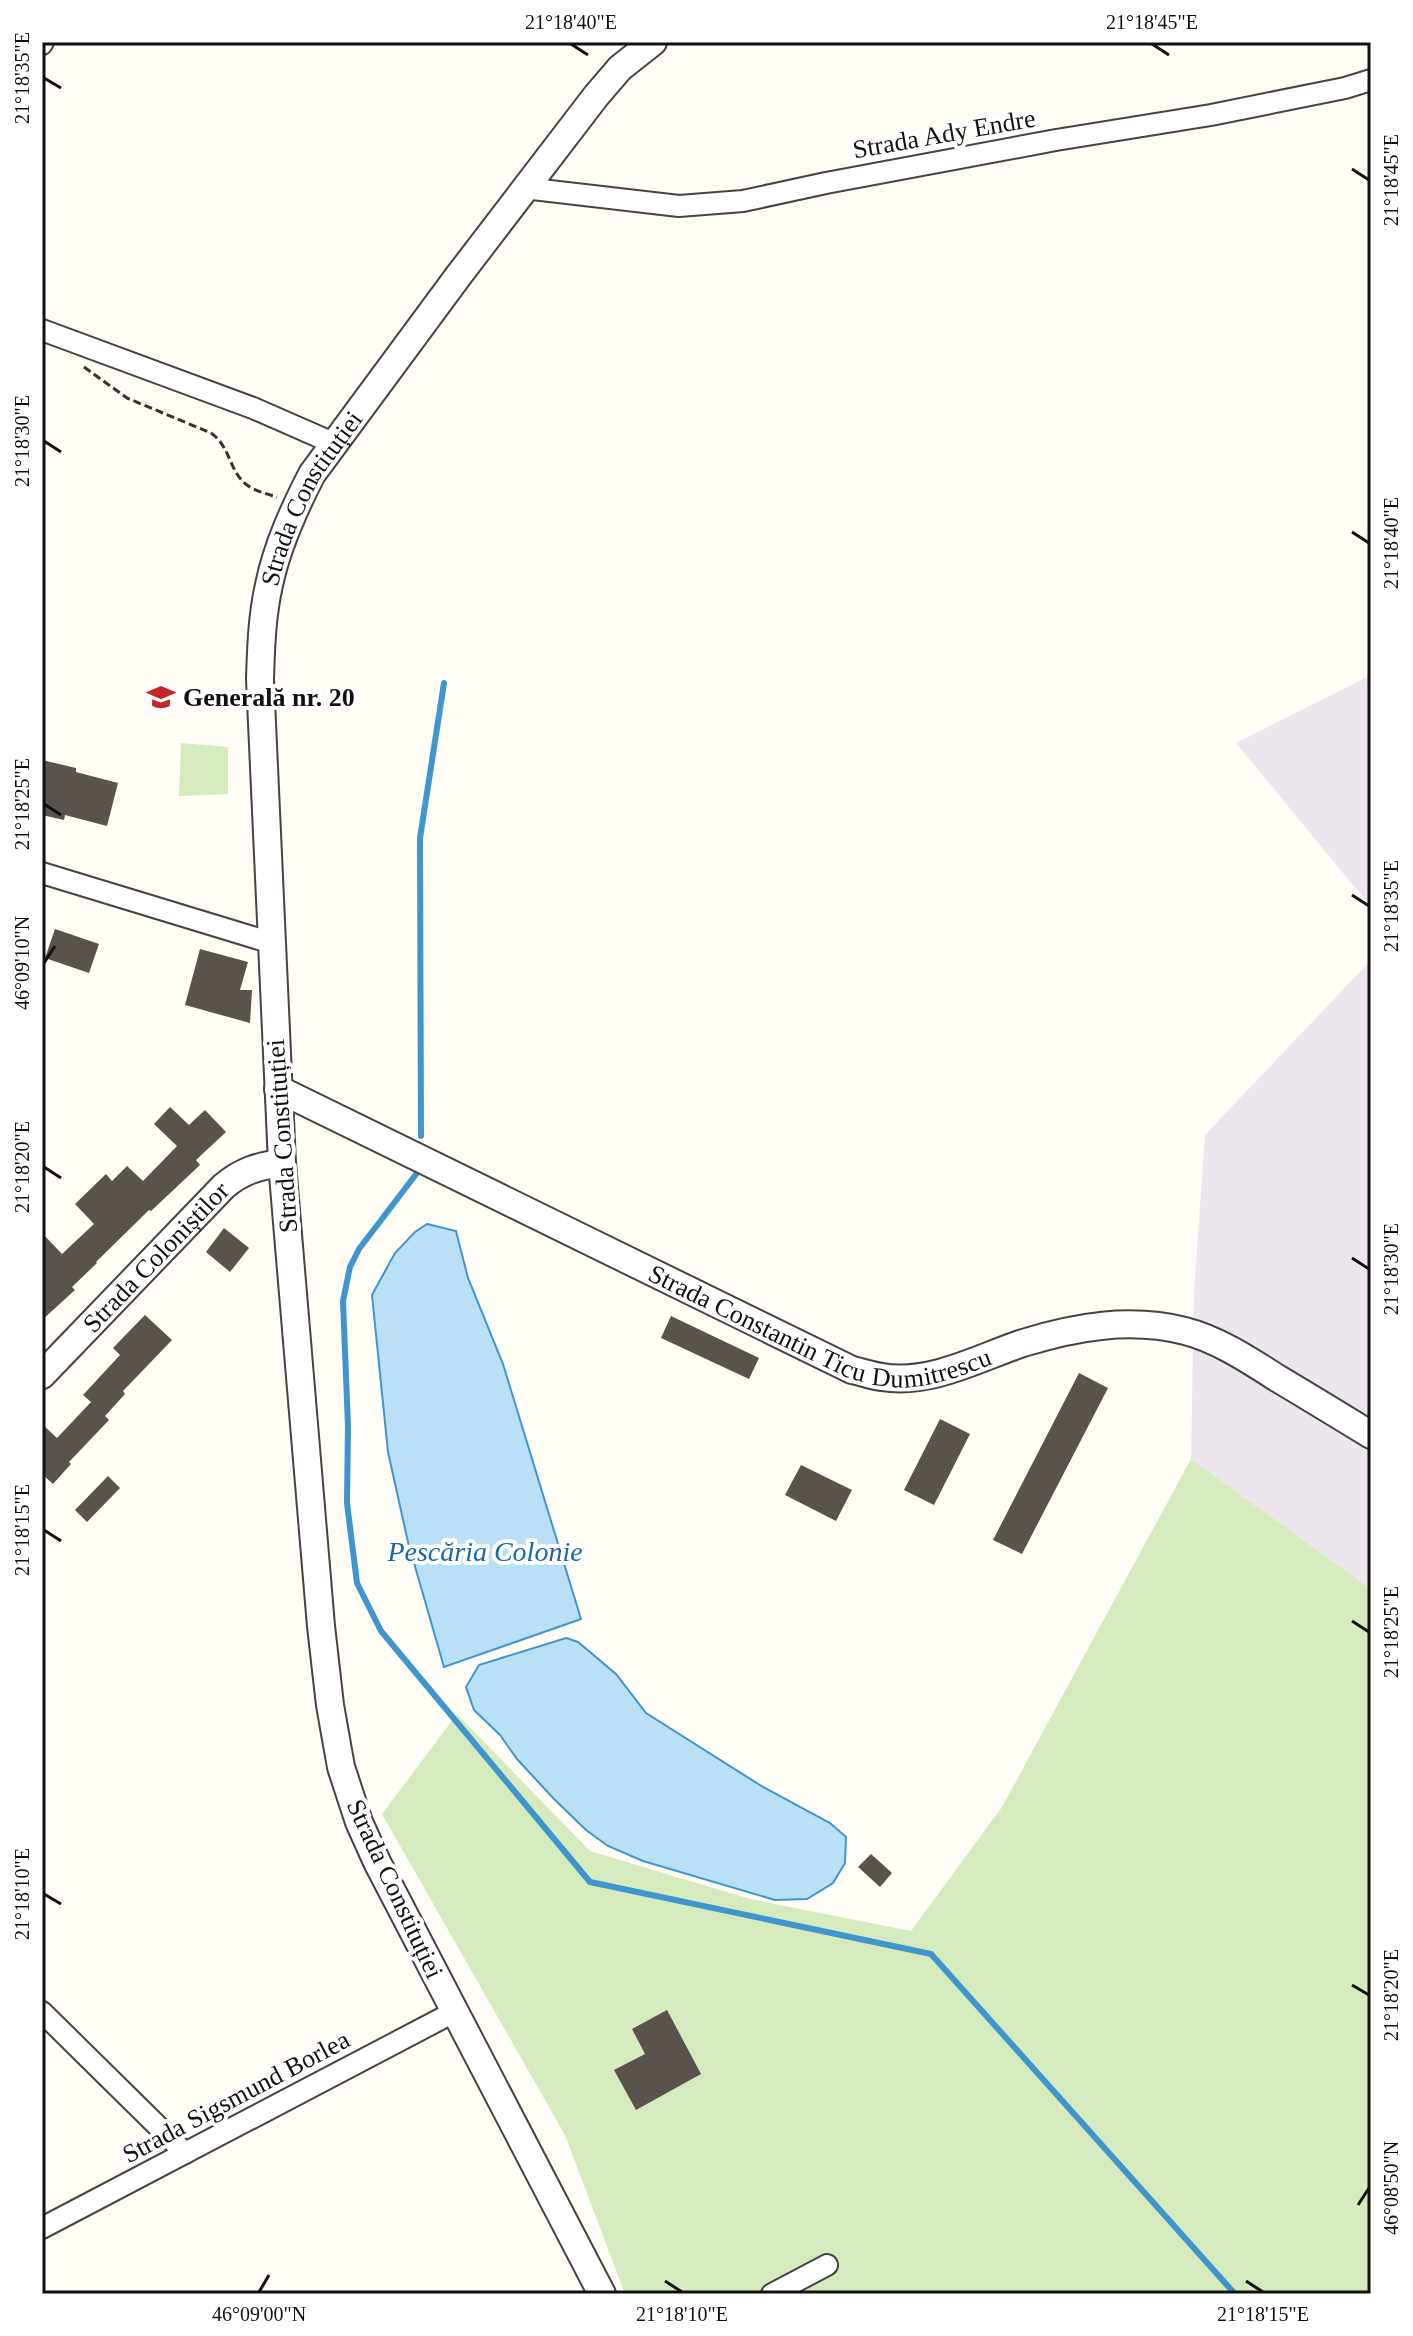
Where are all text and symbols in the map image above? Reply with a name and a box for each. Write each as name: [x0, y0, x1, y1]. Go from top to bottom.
text: 21°18'40"E: [525, 11, 617, 33]
text: 21°18'45"E: [1106, 11, 1198, 33]
text: 21°18'35"E: [11, 32, 33, 124]
street label: Strada Ady Endre: [850, 104, 1038, 164]
text: 21°18'45"E: [1380, 134, 1402, 226]
text: 21°18'30"E: [11, 395, 33, 487]
street label: Strada Constituției: [255, 405, 368, 588]
text: 21°18'40"E: [1380, 497, 1402, 589]
school or university icon: Generală nr. 20: [146, 682, 176, 712]
place label: Generală nr. 20: [183, 683, 355, 712]
text: 21°18'25"E: [11, 758, 33, 850]
text: 21°18'35"E: [1380, 860, 1402, 952]
text: 46°09'10"N: [11, 916, 33, 1010]
street label: Strada Constituției: [261, 1038, 303, 1234]
text: 21°18'20"E: [11, 1121, 33, 1213]
street label: Strada Coloniștilor: [77, 1176, 235, 1338]
text: 21°18'30"E: [1380, 1223, 1402, 1315]
street label: Strada Constantin Ticu Dumitrescu: [644, 1258, 995, 1393]
text: 21°18'15"E: [11, 1484, 33, 1576]
water label: Pescăria Colonie: [386, 1536, 583, 1567]
text: 21°18'25"E: [1380, 1586, 1402, 1678]
street label: Strada Constituției: [341, 1795, 449, 1983]
text: 21°18'10"E: [11, 1848, 33, 1940]
text: 21°18'20"E: [1380, 1949, 1402, 2041]
street label: Strada Sigsmund Borlea: [118, 2025, 355, 2169]
text: 46°08'50"N: [1380, 2141, 1402, 2235]
text: 46°09'00"N: [212, 2303, 306, 2325]
text: 21°18'10"E: [636, 2303, 728, 2325]
text: 21°18'15"E: [1217, 2303, 1309, 2325]

